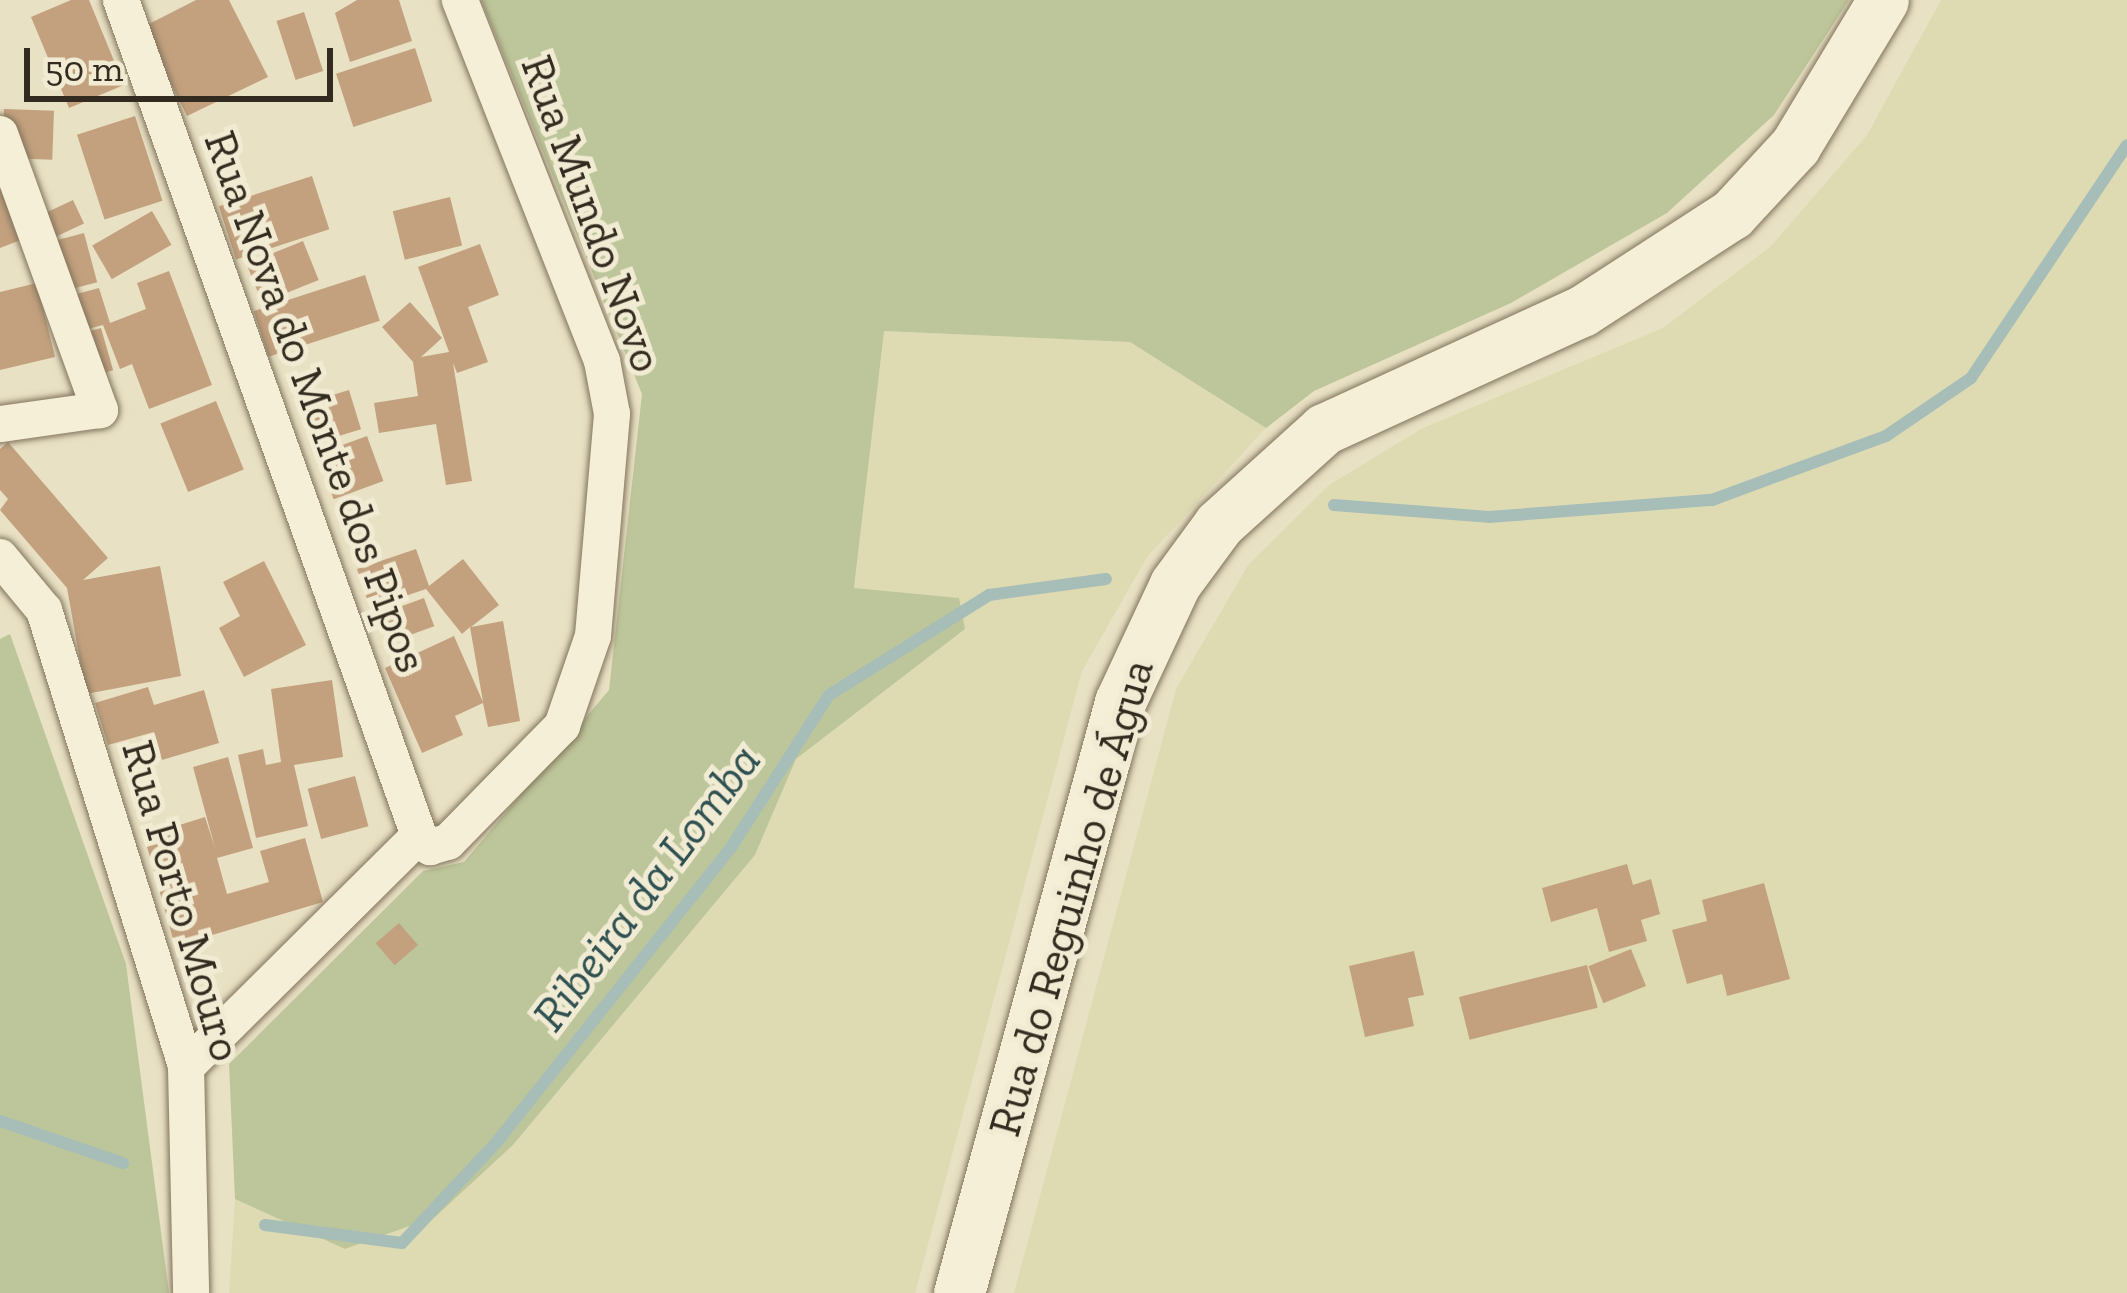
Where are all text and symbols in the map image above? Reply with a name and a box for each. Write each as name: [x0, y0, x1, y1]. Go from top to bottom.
scale bar: [30, 24, 339, 98]
text: 50 m: [45, 47, 123, 90]
street label: Rua Mundo Novo: [509, 48, 673, 380]
street label: Rua Nova do Monte dos Pipos: [192, 124, 438, 680]
street label: Rua do Reguinho de Água: [978, 653, 1166, 1143]
water label: Ribeira da Lomba: [520, 733, 772, 1041]
street label: Rua Porto Mouro: [109, 735, 253, 1067]

